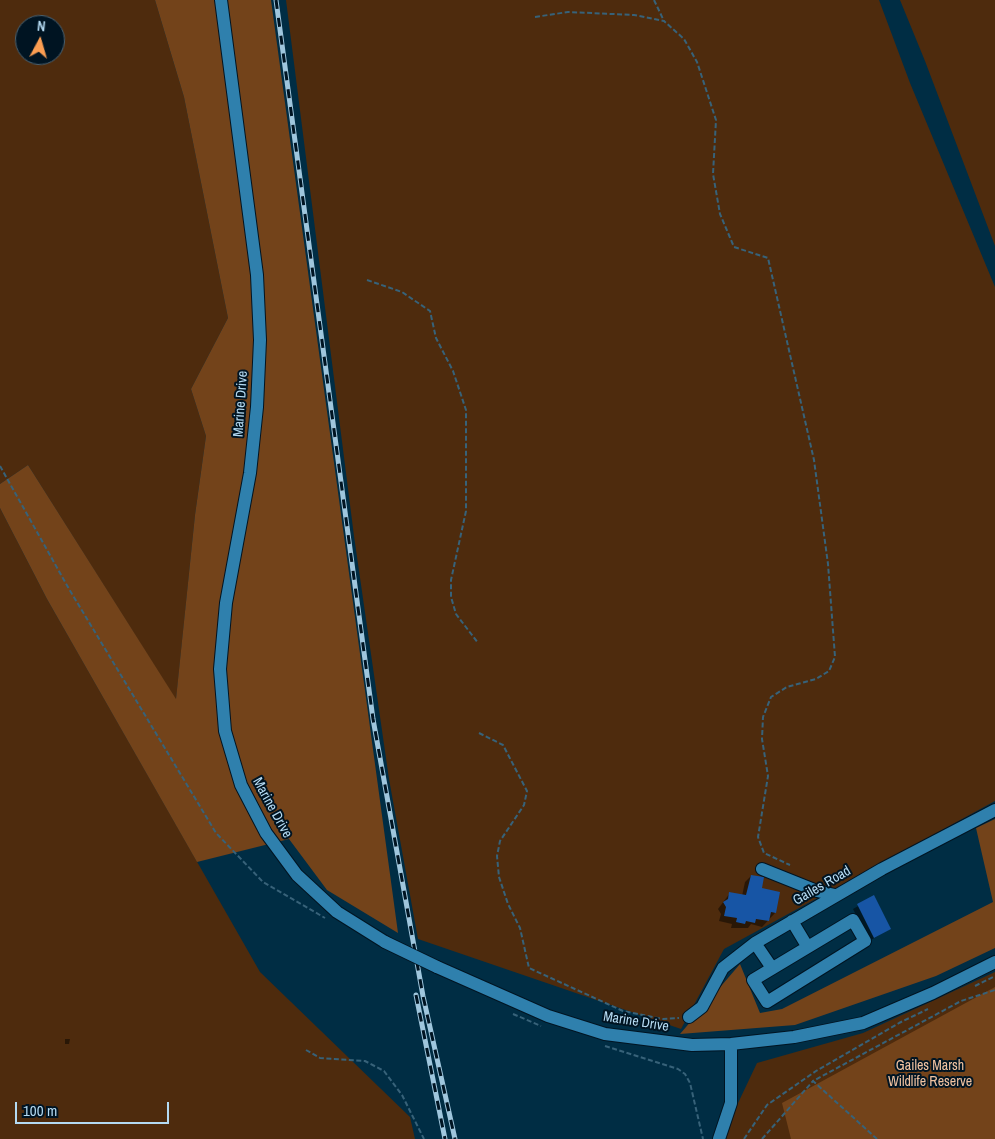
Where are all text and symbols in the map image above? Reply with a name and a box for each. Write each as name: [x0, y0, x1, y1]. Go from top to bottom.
north arrow: [15, 15, 65, 65]
text: N: [36, 17, 47, 35]
street label: Marine Drive: [230, 370, 252, 438]
street label: Marine Drive: [249, 775, 295, 841]
street label: Gailes Road: [790, 863, 854, 909]
street label: Marine Drive: [602, 1009, 670, 1035]
park label: Gailes Marsh Wildlife Reserve: [888, 1058, 972, 1090]
scale bar: [18, 1092, 171, 1124]
text: 100 m: [23, 1100, 57, 1121]

